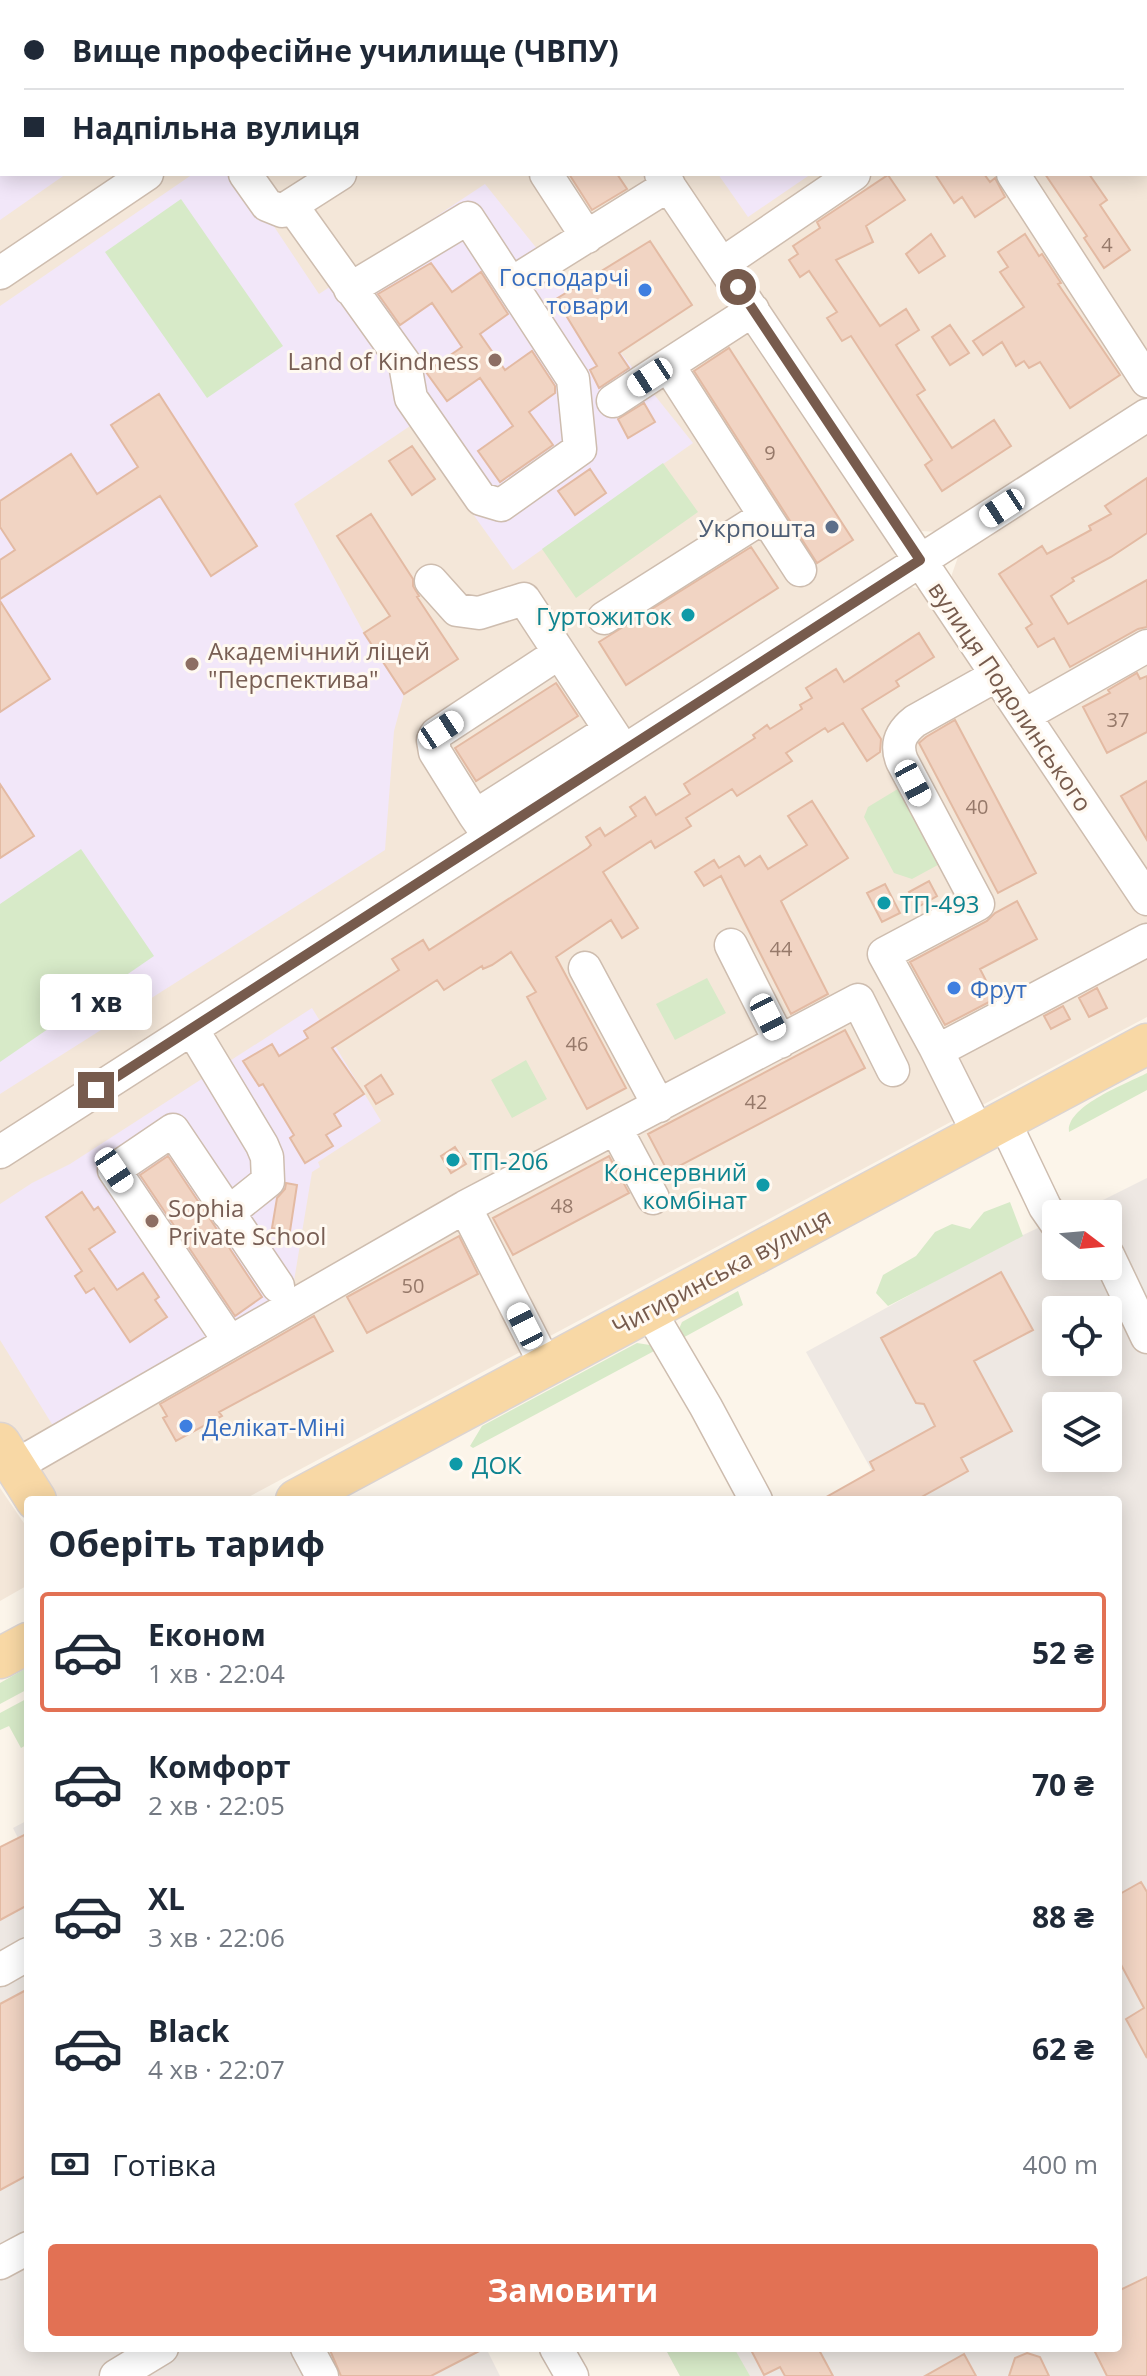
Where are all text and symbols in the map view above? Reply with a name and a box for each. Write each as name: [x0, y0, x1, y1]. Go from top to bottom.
text: Вище професійне училище (ЧВПУ): [72, 30, 619, 71]
text: Надпільна вулиця: [72, 107, 361, 148]
house number: 4: [1101, 231, 1113, 258]
place label: Господарчі товари: [499, 260, 629, 321]
route start: [720, 269, 756, 305]
marker: Господарчі товари: [636, 281, 654, 299]
place label: Land of Kindness: [288, 344, 479, 377]
marker: Land of Kindness: [486, 351, 504, 369]
car: [623, 354, 677, 400]
house number: 9: [764, 439, 776, 466]
car: [975, 485, 1029, 531]
place label: Укрпошта: [699, 511, 816, 544]
marker: Укрпошта: [823, 518, 841, 536]
street label: вулиця Подолинського: [922, 574, 1100, 818]
place label: Гуртожиток: [536, 599, 673, 632]
marker: Гуртожиток: [679, 606, 697, 624]
place label: Академічний ліцей "Перспектива": [208, 634, 430, 695]
marker: Академічний ліцей "Перспектива": [183, 655, 201, 673]
house number: 37: [1107, 706, 1129, 733]
car: [414, 707, 468, 753]
car: [891, 756, 935, 810]
house number: 40: [966, 793, 988, 820]
place label: ТП-493: [900, 887, 980, 920]
marker: ТП-493: [875, 894, 893, 912]
house number: 44: [770, 935, 793, 962]
place label: Фрут: [970, 972, 1027, 1005]
callout: 1 хв: [40, 974, 152, 1030]
marker: Фрут: [945, 979, 963, 997]
text: 1 хв: [69, 984, 123, 1020]
car: [746, 990, 790, 1044]
house number: 46: [566, 1030, 588, 1057]
route end: [78, 1072, 114, 1108]
house number: 42: [745, 1088, 767, 1115]
car: [91, 1143, 137, 1197]
place label: ТП-206: [469, 1144, 549, 1177]
marker: ТП-206: [444, 1151, 462, 1169]
place label: Консервний комбінат: [604, 1155, 747, 1216]
marker: Консервний комбінат: [754, 1176, 772, 1194]
place label: Sophia Private School: [168, 1191, 326, 1252]
house number: 48: [551, 1192, 573, 1219]
street label: Чигиринська вулиця: [606, 1199, 836, 1343]
north arrow: [1042, 1200, 1122, 1280]
map controls: [1042, 1200, 1122, 1472]
marker: Sophia Private School: [143, 1212, 161, 1230]
house number: 50: [402, 1272, 424, 1299]
button: locate: [1042, 1296, 1122, 1376]
car: [503, 1299, 547, 1353]
button: layers: [1042, 1392, 1122, 1472]
place label: Делікат-Міні: [202, 1410, 345, 1443]
marker: Делікат-Міні: [177, 1417, 195, 1435]
place label: ДОК: [472, 1448, 522, 1481]
marker: ДОК: [447, 1455, 465, 1473]
text: Оберіть тариф: [48, 1519, 325, 1568]
text: Економ: [148, 1614, 266, 1655]
icon: car: [52, 1616, 124, 1688]
text: 52 ₴: [1032, 1632, 1094, 1673]
text: 1 хв · 22:04: [148, 1655, 285, 1691]
text: Комфорт: [148, 1746, 291, 1787]
icon: car: [52, 1748, 124, 1820]
text: 70 ₴: [1032, 1764, 1094, 1805]
text: 2 хв · 22:05: [148, 1787, 285, 1823]
text: XL: [148, 1878, 185, 1919]
icon: car: [52, 1880, 124, 1952]
text: 88 ₴: [1032, 1896, 1094, 1937]
text: 3 хв · 22:06: [148, 1919, 285, 1955]
text: Black: [148, 2010, 229, 2051]
icon: car: [52, 2012, 124, 2084]
text: 62 ₴: [1032, 2028, 1094, 2069]
text: 4 хв · 22:07: [148, 2051, 285, 2087]
icon: cash: [48, 2142, 92, 2186]
text: Готівка: [112, 2144, 217, 2185]
text: 400 m: [1023, 2146, 1098, 2182]
button: Замовити: [48, 2244, 1098, 2336]

